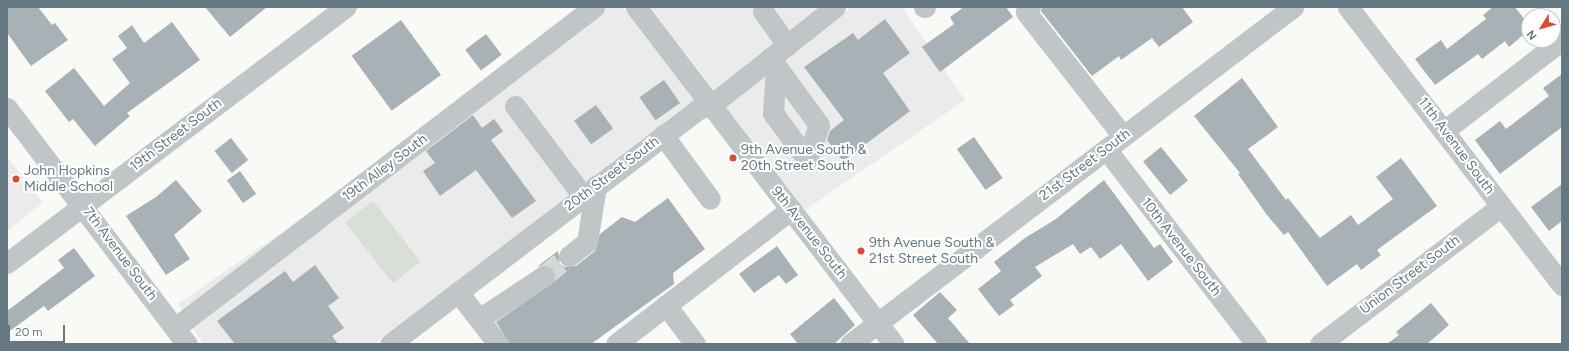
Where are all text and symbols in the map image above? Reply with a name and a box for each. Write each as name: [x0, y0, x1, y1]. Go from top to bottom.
north arrow: [1521, 8, 1561, 48]
text: N: [1524, 28, 1540, 42]
street label: 11th Avenue South: [1414, 94, 1498, 198]
street label: 19th Street South: [127, 95, 225, 175]
street label: 21st Street South: [1036, 125, 1134, 205]
street label: 19th Alley South: [339, 131, 431, 205]
street label: 20th Street South: [562, 133, 662, 215]
place label: 9th Avenue South & 20th Street South: [741, 142, 866, 174]
marker: 9th Avenue South & 20th Street South: [728, 153, 738, 163]
place label: John Hopkins Middle School: [24, 163, 113, 196]
marker: John Hopkins Middle School: [11, 174, 21, 184]
street label: 9th Avenue South: [768, 183, 850, 283]
street label: 10th Avenue South: [1138, 195, 1224, 299]
street label: 7th Avenue South: [79, 204, 161, 304]
street label: Union Street South: [1357, 232, 1463, 318]
place label: 9th Avenue South & 21st Street South: [869, 235, 994, 268]
marker: 9th Avenue South & 21st Street South: [856, 246, 866, 256]
scale bar: [10, 317, 67, 343]
text: 20 m: [15, 325, 43, 339]

